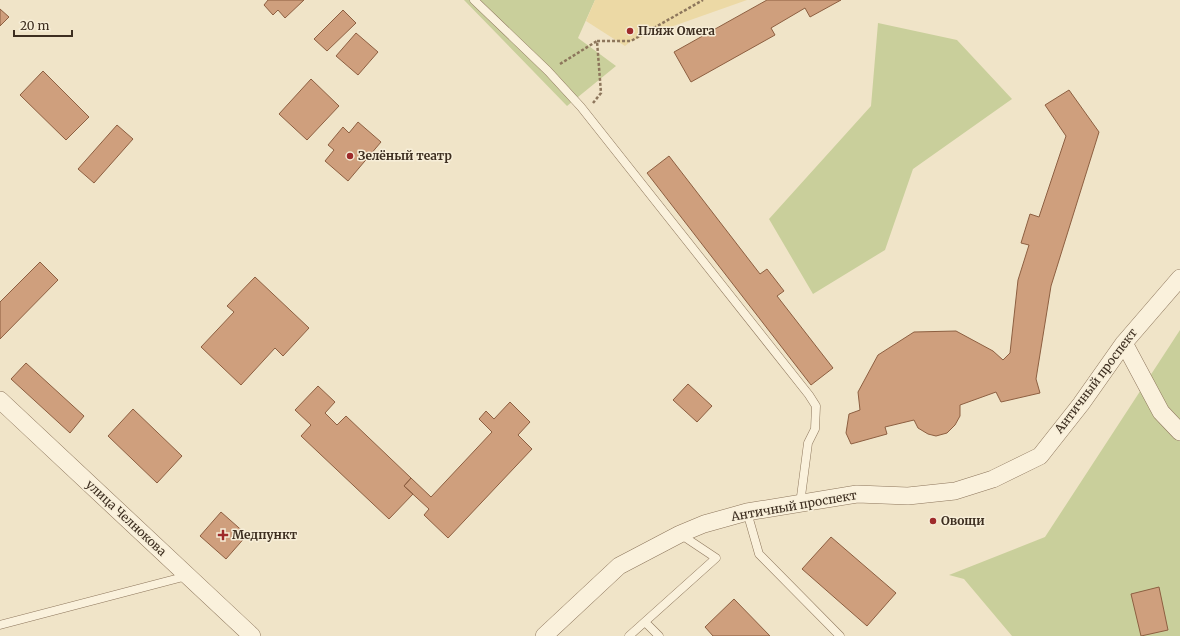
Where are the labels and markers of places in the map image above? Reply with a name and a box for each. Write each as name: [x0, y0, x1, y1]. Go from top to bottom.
place label: Пляж Омега: [638, 23, 715, 38]
marker: Пляж Омега: [625, 26, 635, 36]
place label: Зелёный театр: [358, 148, 452, 163]
marker: Зелёный театр: [345, 151, 355, 161]
place label: Овощи: [941, 513, 985, 528]
marker: Овощи: [928, 516, 938, 526]
place label: Медпункт: [232, 527, 298, 542]
marker: Медпункт: [217, 529, 229, 541]

